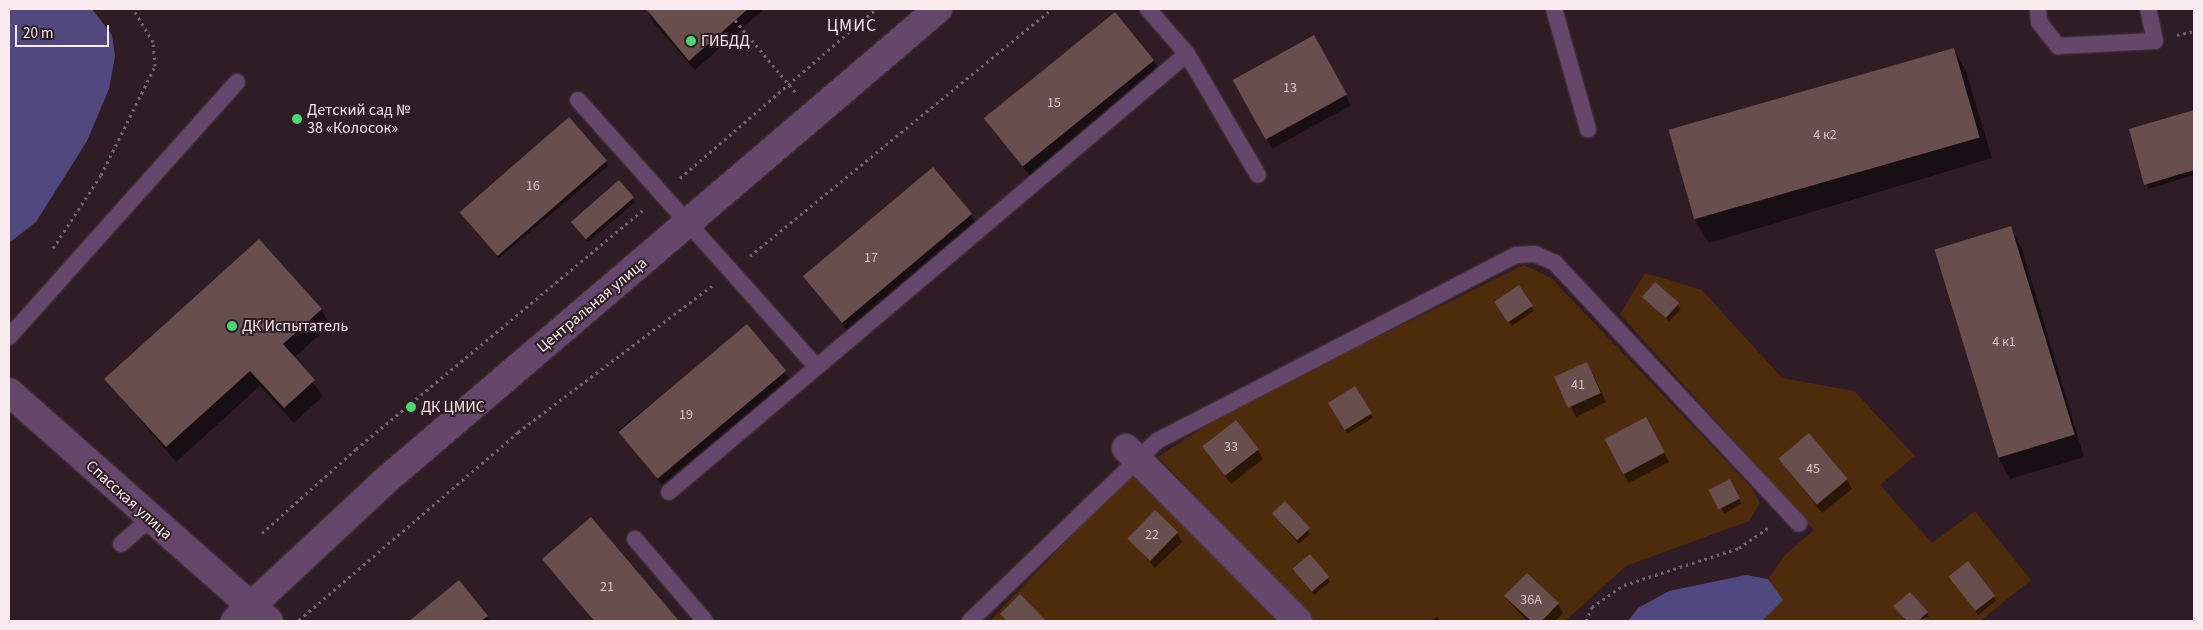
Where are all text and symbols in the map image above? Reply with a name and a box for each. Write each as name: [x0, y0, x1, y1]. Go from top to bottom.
scale bar: [18, 15, 111, 47]
district label: ЦМИС: [826, 15, 878, 37]
text: 20 m: [23, 23, 53, 44]
place label: ГИБДД: [701, 31, 750, 51]
marker: ГИБДД: [685, 35, 697, 47]
house number: 13: [1283, 80, 1297, 96]
house number: 15: [1047, 95, 1061, 111]
place label: Детский сад № 38 «Колосок»: [307, 100, 410, 138]
marker: Детский сад № 38 «Колосок»: [291, 113, 303, 125]
house number: 4 к2: [1813, 127, 1837, 143]
house number: 16: [526, 178, 540, 194]
house number: 17: [864, 250, 878, 266]
street label: Центральная улица: [533, 253, 651, 357]
place label: ДК Испытатель: [242, 316, 348, 336]
marker: ДК Испытатель: [226, 320, 238, 332]
house number: 4 к1: [1992, 334, 2016, 350]
house number: 41: [1571, 377, 1585, 393]
place label: ДК ЦМИС: [421, 397, 485, 417]
marker: ДК ЦМИС: [405, 401, 417, 413]
house number: 19: [679, 407, 693, 423]
house number: 33: [1224, 439, 1238, 455]
street label: Спасская улица: [82, 456, 176, 544]
house number: 45: [1806, 461, 1820, 477]
house number: 22: [1145, 527, 1159, 543]
house number: 21: [600, 579, 614, 595]
house number: 36А: [1520, 592, 1542, 608]

